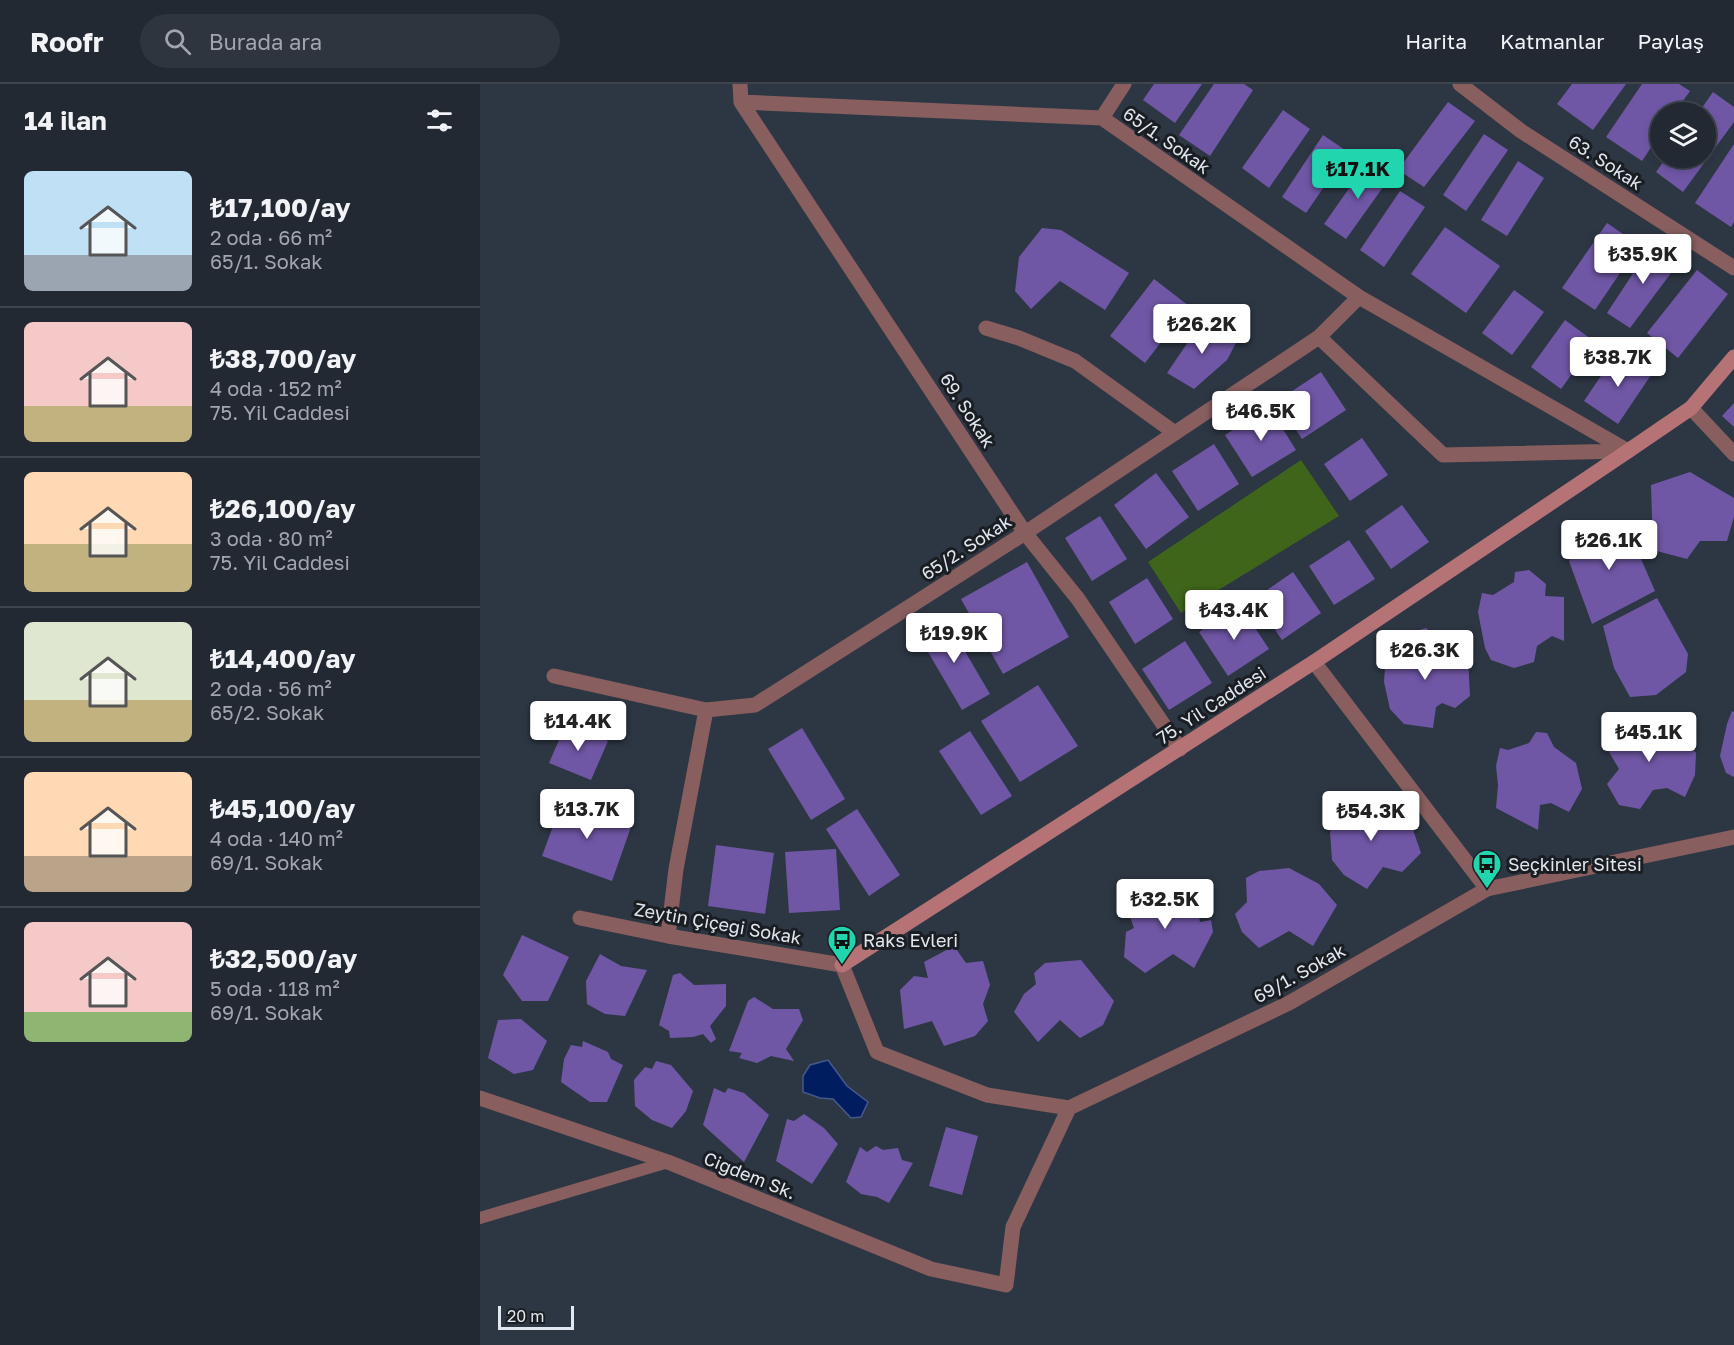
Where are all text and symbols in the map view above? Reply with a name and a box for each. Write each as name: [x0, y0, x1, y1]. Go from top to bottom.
search box: [140, 14, 560, 68]
text: Roofr: [30, 25, 104, 58]
icon: search: [161, 25, 194, 58]
text: Burada ara: [209, 28, 322, 55]
text: Harita: [1405, 28, 1467, 54]
text: Katmanlar: [1500, 28, 1605, 54]
text: Paylaş: [1638, 28, 1704, 54]
street label: 65/1. Sokak: [1119, 102, 1215, 178]
map controls: [1650, 102, 1716, 168]
button: layers: [1650, 102, 1716, 168]
icon: filters: [423, 104, 456, 137]
text: 14 ilan: [24, 105, 107, 136]
street label: 63. Sokak: [1565, 130, 1647, 194]
pin: ₺17.1K: [1309, 149, 1407, 200]
text: ₺17.1K: [1326, 156, 1390, 180]
text: ₺17,100/ay: [210, 192, 351, 223]
icon: home: [72, 195, 144, 267]
text: 2 oda · 66 m²: [210, 225, 332, 249]
pin: ₺35.9K: [1594, 234, 1692, 285]
text: ₺35.9K: [1608, 241, 1678, 265]
text: 65/1. Sokak: [210, 249, 323, 273]
pin: ₺26.2K: [1153, 304, 1251, 355]
text: ₺26.2K: [1167, 311, 1237, 335]
pin: ₺38.7K: [1569, 337, 1667, 388]
text: ₺38,700/ay: [210, 343, 356, 374]
text: ₺38.7K: [1584, 344, 1652, 368]
icon: home: [72, 346, 144, 418]
street label: 69. Sokak: [936, 369, 1000, 451]
text: 4 oda · 152 m²: [210, 376, 342, 400]
pin: ₺46.5K: [1212, 391, 1310, 442]
text: ₺46.5K: [1226, 398, 1296, 422]
text: 75. Yil Caddesi: [210, 400, 350, 424]
text: ₺26,100/ay: [210, 493, 356, 524]
icon: home: [72, 496, 144, 568]
street label: 65/2. Sokak: [917, 510, 1015, 584]
pin: ₺26.1K: [1560, 520, 1658, 571]
text: 3 oda · 80 m²: [210, 526, 333, 550]
text: ₺26.1K: [1575, 527, 1643, 551]
text: 75. Yil Caddesi: [210, 550, 350, 574]
pin: ₺43.4K: [1185, 590, 1283, 641]
text: ₺43.4K: [1199, 597, 1269, 621]
pin: ₺19.9K: [905, 613, 1003, 664]
text: ₺19.9K: [920, 620, 988, 644]
pin: ₺26.3K: [1376, 630, 1474, 681]
text: ₺26.3K: [1390, 637, 1460, 661]
text: ₺14,400/ay: [210, 643, 356, 674]
icon: home: [72, 646, 144, 718]
street label: 75. Yil Caddesi: [1152, 662, 1270, 748]
text: 2 oda · 56 m²: [210, 676, 332, 700]
text: 65/2. Sokak: [210, 700, 324, 724]
pin: ₺14.4K: [529, 701, 627, 752]
text: ₺14.4K: [544, 708, 612, 732]
pin: ₺45.1K: [1600, 712, 1698, 763]
text: ₺45.1K: [1615, 719, 1683, 743]
pin: ₺13.7K: [538, 789, 636, 840]
pin: ₺54.3K: [1322, 791, 1420, 842]
text: ₺45,100/ay: [210, 793, 355, 824]
icon: home: [72, 796, 144, 868]
text: ₺13.7K: [554, 796, 620, 820]
text: ₺54.3K: [1336, 798, 1406, 822]
text: 4 oda · 140 m²: [210, 826, 343, 850]
bus stop icon: Seçkinler Sitesi: [1471, 848, 1503, 890]
text: 69/1. Sokak: [210, 850, 323, 874]
place label: Seçkinler Sitesi: [1508, 853, 1642, 875]
pin: ₺32.5K: [1116, 879, 1214, 930]
text: ₺32.5K: [1131, 886, 1199, 910]
street label: Zeytin Çiçeği Sokak: [633, 897, 803, 949]
bus stop icon: Raks Evleri: [826, 924, 858, 966]
place label: Raks Evleri: [863, 929, 958, 951]
street label: 69/1. Sokak: [1249, 939, 1349, 1007]
text: ₺32,500/ay: [210, 943, 357, 974]
icon: home: [72, 946, 144, 1018]
text: 5 oda · 118 m²: [210, 976, 340, 1000]
text: 69/1. Sokak: [210, 1000, 323, 1024]
street label: Cigdem Sk.: [701, 1147, 799, 1203]
scale bar: [498, 1303, 574, 1330]
text: 20 m: [507, 1306, 544, 1326]

